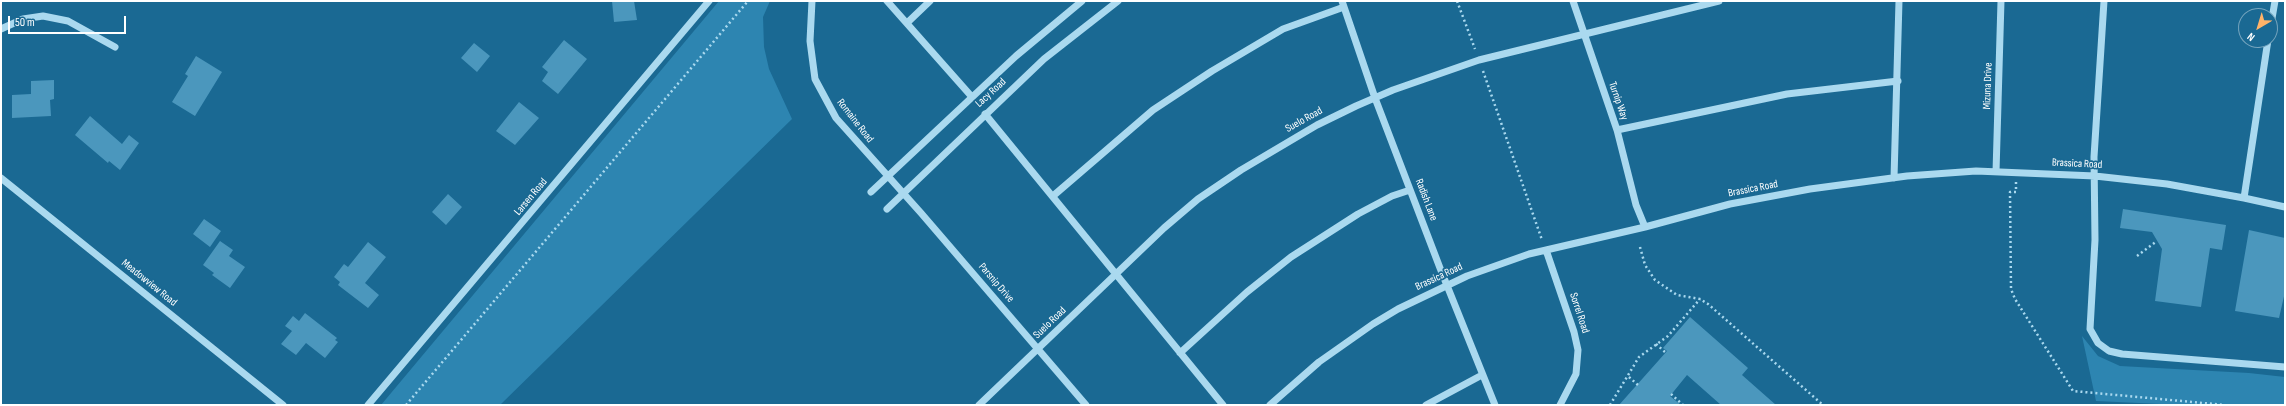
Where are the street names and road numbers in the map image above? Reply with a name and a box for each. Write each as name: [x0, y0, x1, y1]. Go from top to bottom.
street label: Mizuna Drive: [1981, 62, 1995, 110]
street label: Lacy Road: [973, 76, 1009, 110]
street label: Turnip Way: [1605, 80, 1631, 122]
street label: Romaine Road: [834, 96, 876, 146]
street label: Suelo Road: [1283, 104, 1325, 136]
street label: Brassica Road: [2051, 156, 2103, 172]
street label: Larsen Road: [512, 176, 550, 218]
street label: Radish Lane: [1412, 177, 1440, 223]
street label: Brassica Road: [1727, 178, 1779, 200]
street label: Meadowview Road: [119, 257, 179, 309]
street label: Brassica Road: [1413, 260, 1465, 294]
street label: Parsnip Drive: [975, 261, 1017, 305]
street label: Sorrel Road: [1566, 291, 1592, 335]
street label: Suelo Road: [1031, 304, 1069, 342]

